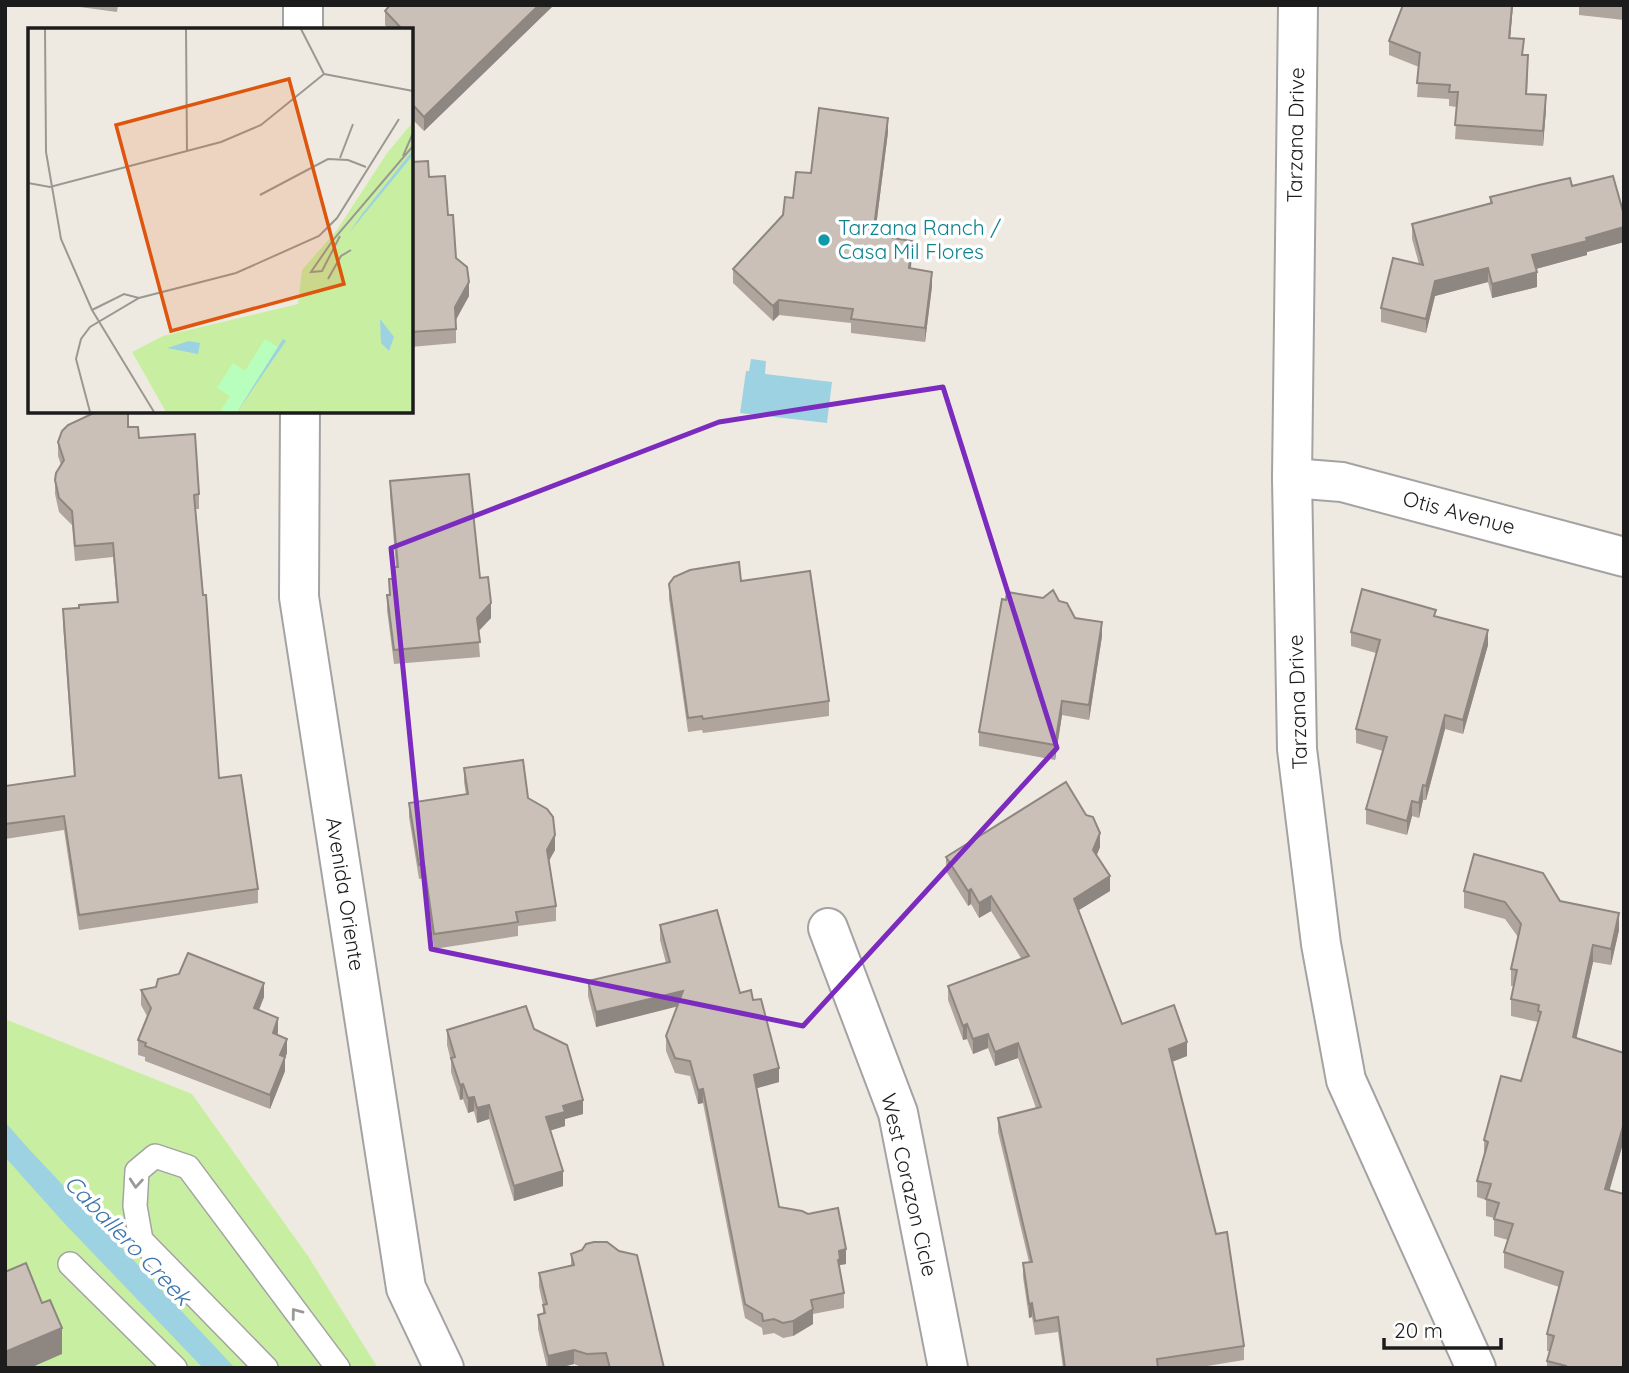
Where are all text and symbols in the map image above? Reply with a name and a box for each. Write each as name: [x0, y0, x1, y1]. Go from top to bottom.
inset map: [28, 28, 413, 413]
street label: Tarzana Drive: [1281, 67, 1309, 203]
place label: Tarzana Ranch / Casa Mil Flores: [838, 214, 1001, 264]
marker: Tarzana Ranch / Casa Mil Flores: [816, 232, 832, 248]
street label: Otis Avenue: [1400, 485, 1518, 539]
street label: Tarzana Drive: [1282, 634, 1312, 770]
street label: Avenida Oriente: [321, 815, 371, 973]
street label: West Corazon Cicle: [876, 1091, 944, 1279]
water label: Caballero Creek: [59, 1168, 199, 1312]
one-way arrow: [129, 1178, 144, 1189]
scale bar: [1384, 1306, 1501, 1350]
one-way arrow: [292, 1309, 305, 1321]
text: 20 m: [1394, 1317, 1443, 1343]

